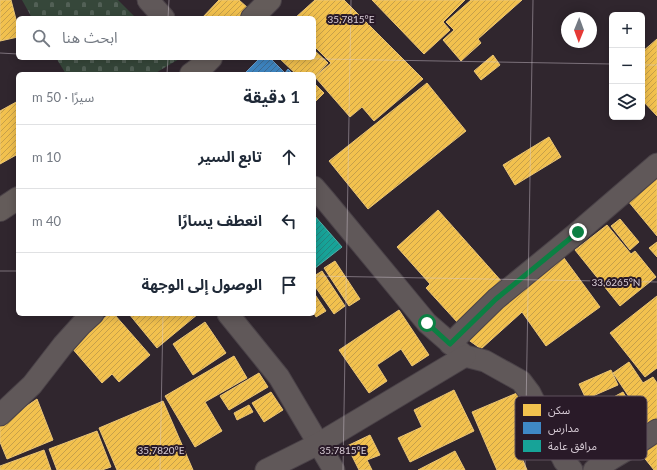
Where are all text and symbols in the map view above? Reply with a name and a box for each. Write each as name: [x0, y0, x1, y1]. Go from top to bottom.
north arrow: [561, 12, 597, 48]
map controls: [609, 12, 645, 120]
button: +: [609, 12, 645, 48]
text: 35.7815°E: [327, 13, 375, 25]
search box: [16, 16, 316, 60]
icon: search: [30, 27, 52, 49]
text: ابحث هنا: [62, 28, 118, 46]
button: −: [609, 48, 645, 84]
button: layers: [609, 84, 645, 120]
text: 1 دقيقة: [243, 86, 300, 107]
text: سيرًا · 50 m: [32, 89, 94, 105]
icon: ahead: [278, 146, 300, 168]
text: تابع السير: [198, 147, 262, 165]
text: 10 m: [32, 149, 61, 165]
icon: left: [278, 210, 300, 232]
text: انعطف يسارًا: [178, 211, 262, 229]
text: 40 m: [32, 213, 61, 229]
route end: [569, 223, 587, 241]
icon: arrive: [278, 274, 300, 296]
text: الوصول إلى الوجهة: [141, 275, 262, 293]
text: 33.6265°N: [592, 276, 640, 288]
route start: [418, 314, 436, 332]
legend: [515, 396, 647, 460]
text: سكن: [548, 403, 571, 417]
text: مدارس: [548, 421, 579, 435]
text: مرافق عامة: [548, 439, 597, 453]
text: 35.7820°E: [137, 444, 185, 456]
text: 35.7815°E: [319, 444, 367, 456]

